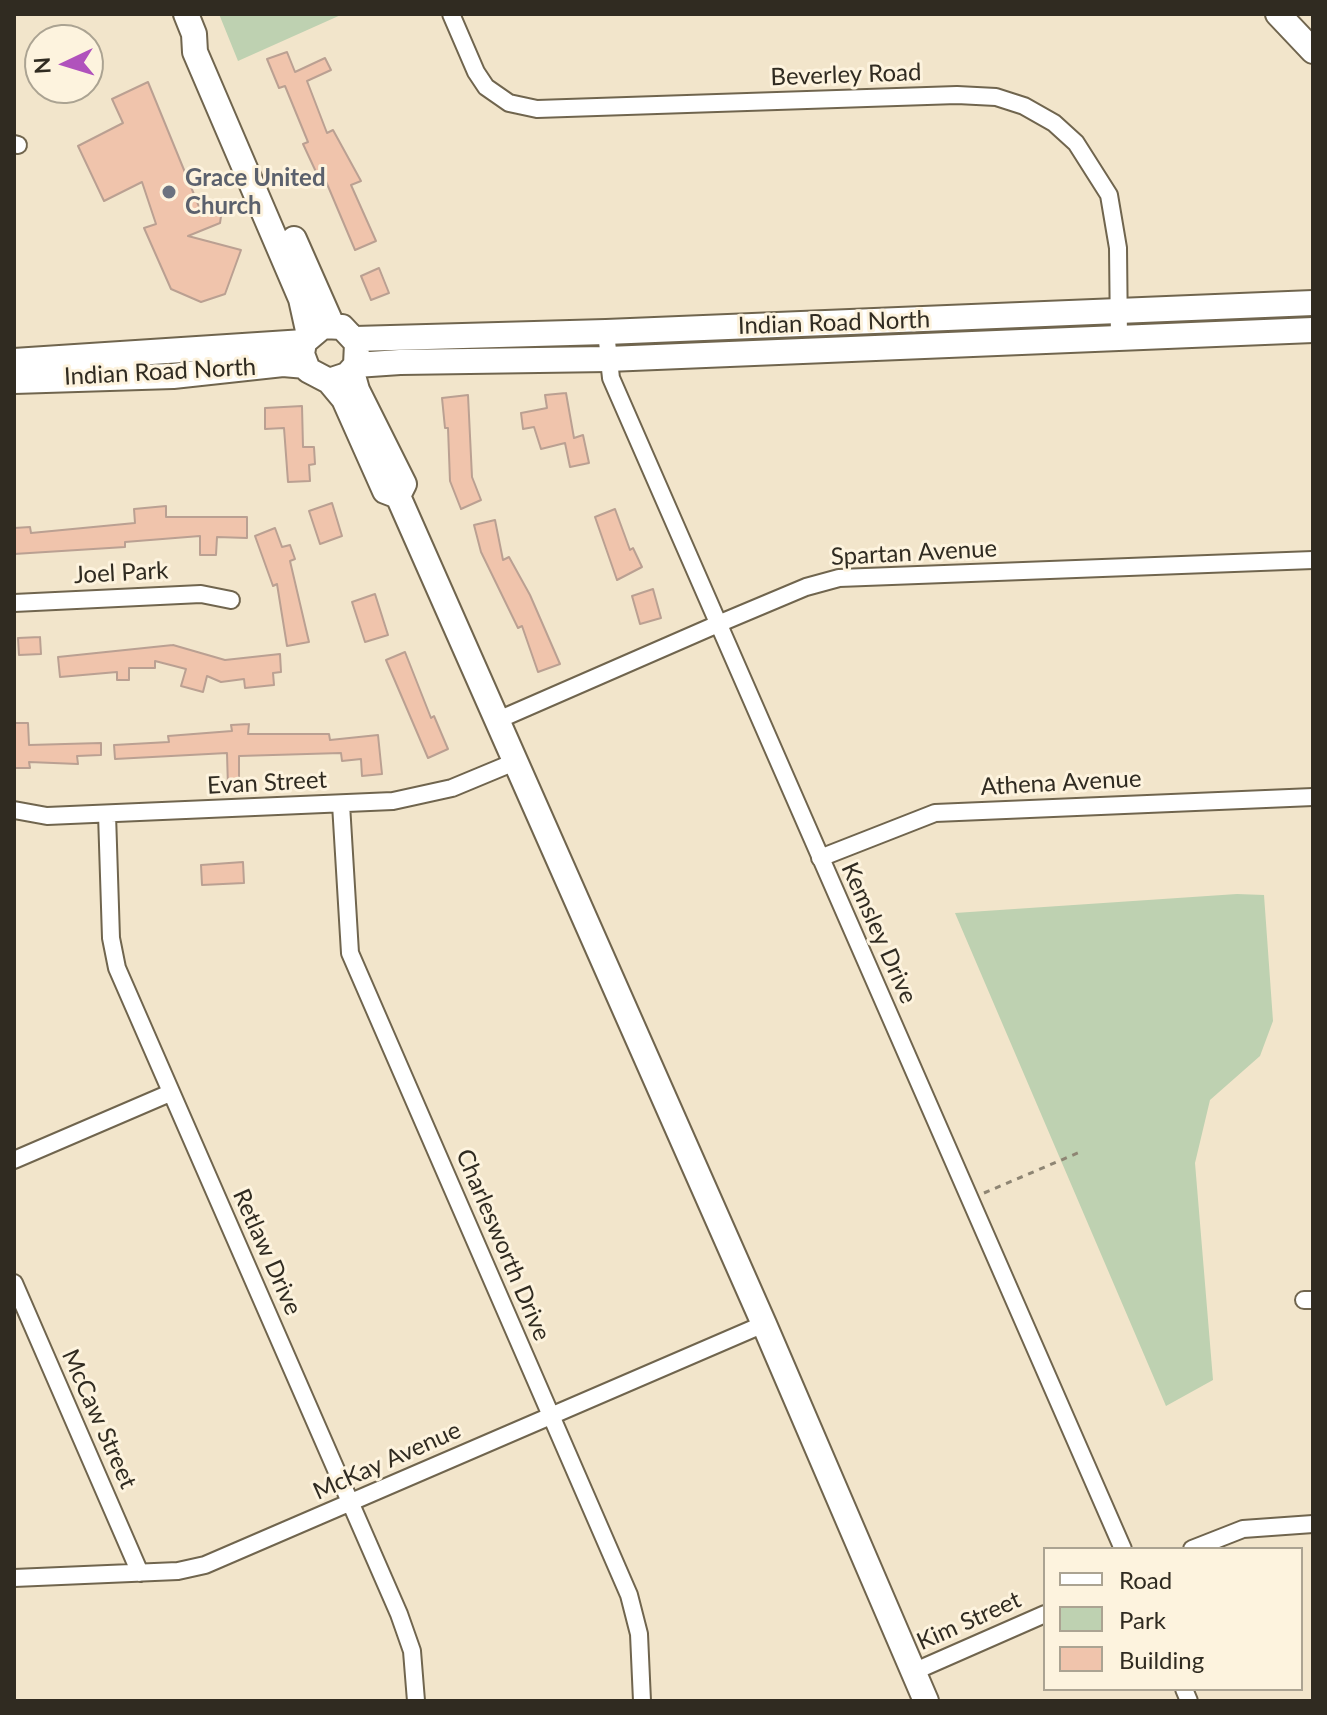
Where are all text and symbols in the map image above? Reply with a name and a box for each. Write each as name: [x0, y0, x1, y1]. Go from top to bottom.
north arrow: [24, 24, 104, 104]
text: N: [27, 56, 56, 75]
street label: Beverley Road: [770, 58, 922, 92]
place label: Grace United Church: [185, 164, 326, 220]
marker: Grace United Church: [160, 183, 178, 201]
street label: Indian Road North: [737, 305, 931, 341]
street label: Indian Road North: [63, 353, 257, 391]
street label: Spartan Avenue: [830, 534, 998, 572]
street label: Joel Park: [73, 556, 169, 590]
street label: Athena Avenue: [980, 764, 1142, 802]
street label: Evan Street: [206, 765, 328, 801]
street label: Kemsley Drive: [835, 858, 923, 1008]
street label: Charlesworth Drive: [450, 1145, 556, 1345]
street label: Retlaw Drive: [226, 1184, 308, 1320]
street label: McCaw Street: [56, 1345, 142, 1493]
street label: McKay Avenue: [309, 1416, 465, 1506]
legend: [1043, 1547, 1303, 1691]
text: Road: [1119, 1565, 1172, 1594]
street label: Kim Street: [913, 1585, 1025, 1657]
text: Park: [1119, 1605, 1166, 1634]
text: Building: [1119, 1645, 1204, 1674]

